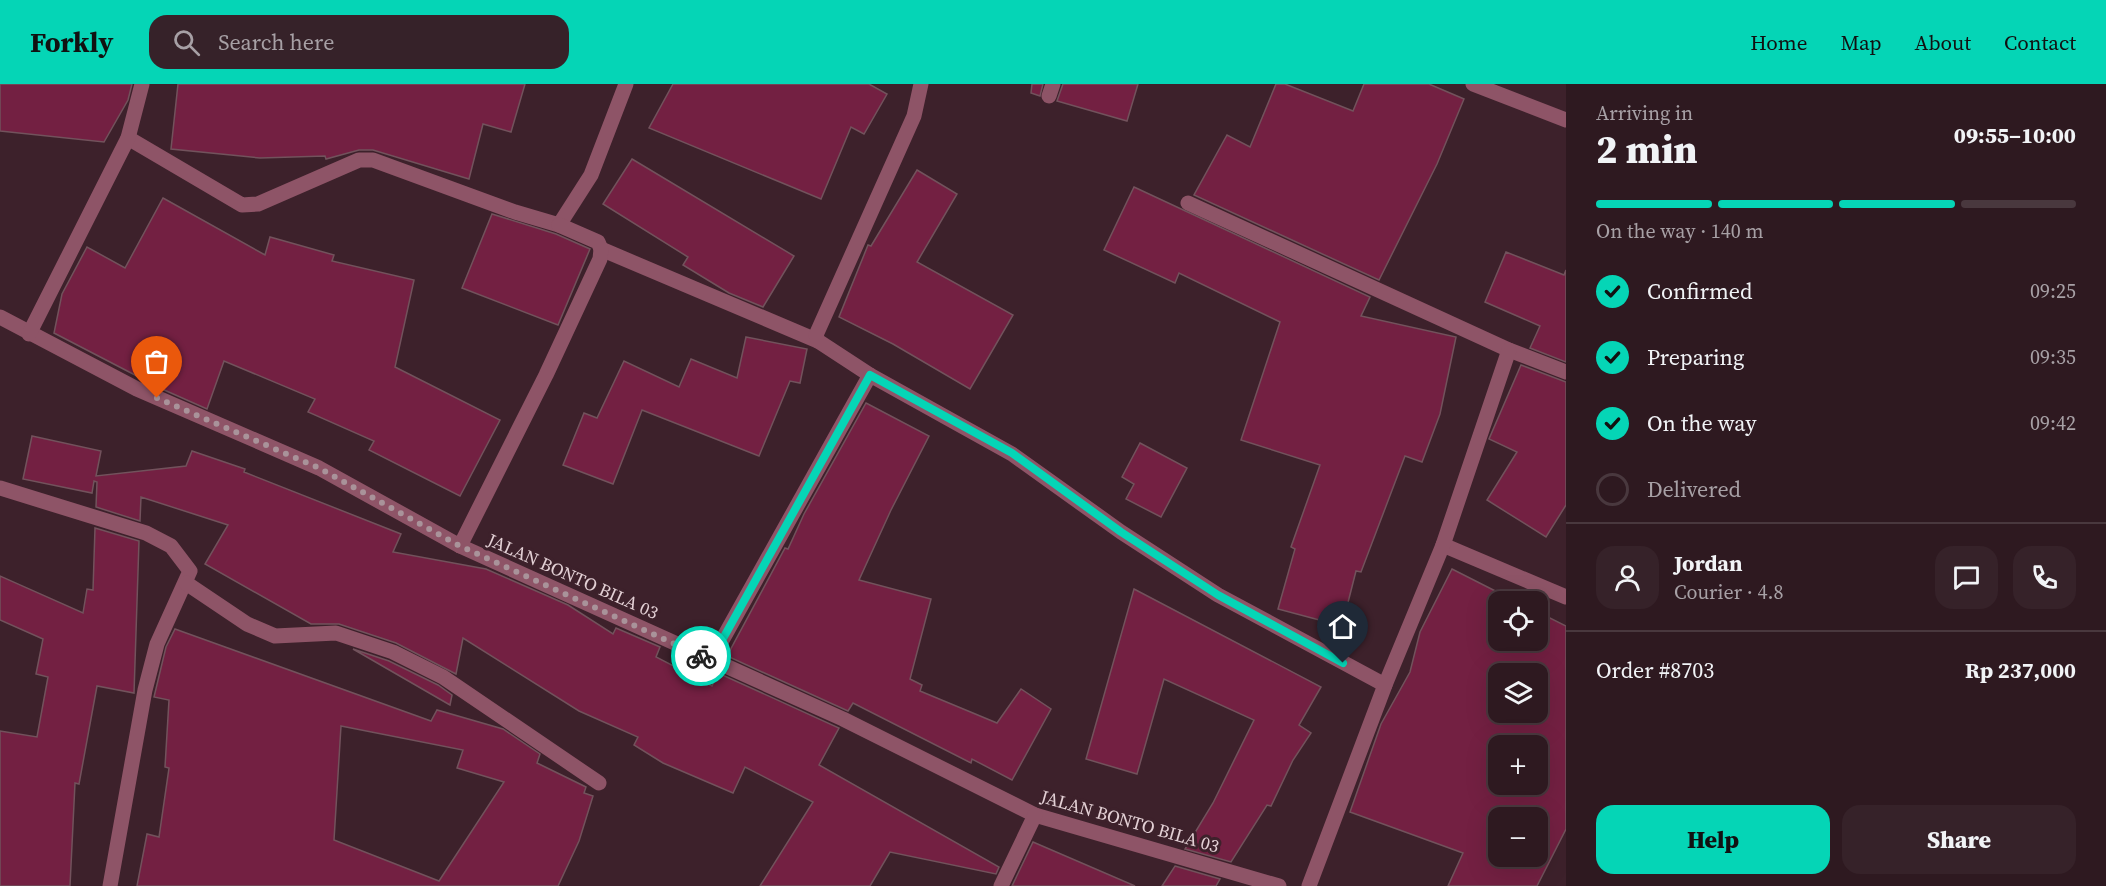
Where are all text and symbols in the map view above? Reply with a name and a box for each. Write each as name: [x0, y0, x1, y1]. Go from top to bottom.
search box: [149, 15, 569, 69]
text: Forkly: [30, 23, 113, 61]
icon: search: [170, 26, 203, 59]
text: Search here: [218, 27, 334, 57]
text: Home: [1750, 28, 1808, 57]
text: Map: [1841, 28, 1882, 57]
text: About: [1915, 28, 1971, 57]
text: Contact: [2004, 28, 2076, 57]
text: Arriving in: [1596, 99, 1693, 127]
text: 09:55–10:00: [1954, 120, 2076, 150]
text: 2 min: [1596, 123, 1698, 176]
text: On the way · 140 m: [1596, 217, 1763, 245]
icon: check: [1596, 275, 1629, 308]
text: Confirmed: [1647, 276, 1752, 306]
text: 09:25: [2030, 277, 2076, 305]
pin: [131, 336, 182, 398]
icon: check: [1596, 341, 1629, 374]
text: Preparing: [1647, 342, 1744, 372]
text: 09:35: [2030, 343, 2076, 371]
icon: bag: [140, 345, 173, 378]
icon: check: [1596, 407, 1629, 440]
text: On the way: [1647, 408, 1756, 438]
text: 09:42: [2030, 409, 2076, 437]
text: Delivered: [1647, 474, 1741, 504]
street label: JALAN BONTO BILA 03: [483, 527, 662, 625]
button: person: [1596, 546, 1659, 609]
button: chat: [1935, 546, 1998, 609]
button: phone: [2013, 546, 2076, 609]
text: Jordan: [1674, 548, 1742, 578]
text: Courier · 4.8: [1674, 578, 1783, 606]
map controls: [1488, 591, 1548, 867]
button: locate: [1488, 591, 1548, 651]
pin: [1317, 601, 1368, 663]
icon: home: [1326, 610, 1359, 643]
courier: [671, 626, 731, 686]
icon: bike: [685, 640, 718, 673]
text: Order #8703: [1596, 655, 1714, 685]
text: Rp 237,000: [1965, 655, 2076, 685]
button: layers: [1488, 663, 1548, 723]
button: +: [1488, 735, 1548, 795]
street label: JALAN BONTO BILA 03: [1037, 783, 1222, 858]
button: Help: [1596, 805, 1830, 874]
button: Share: [1842, 805, 2076, 874]
button: −: [1488, 807, 1548, 867]

